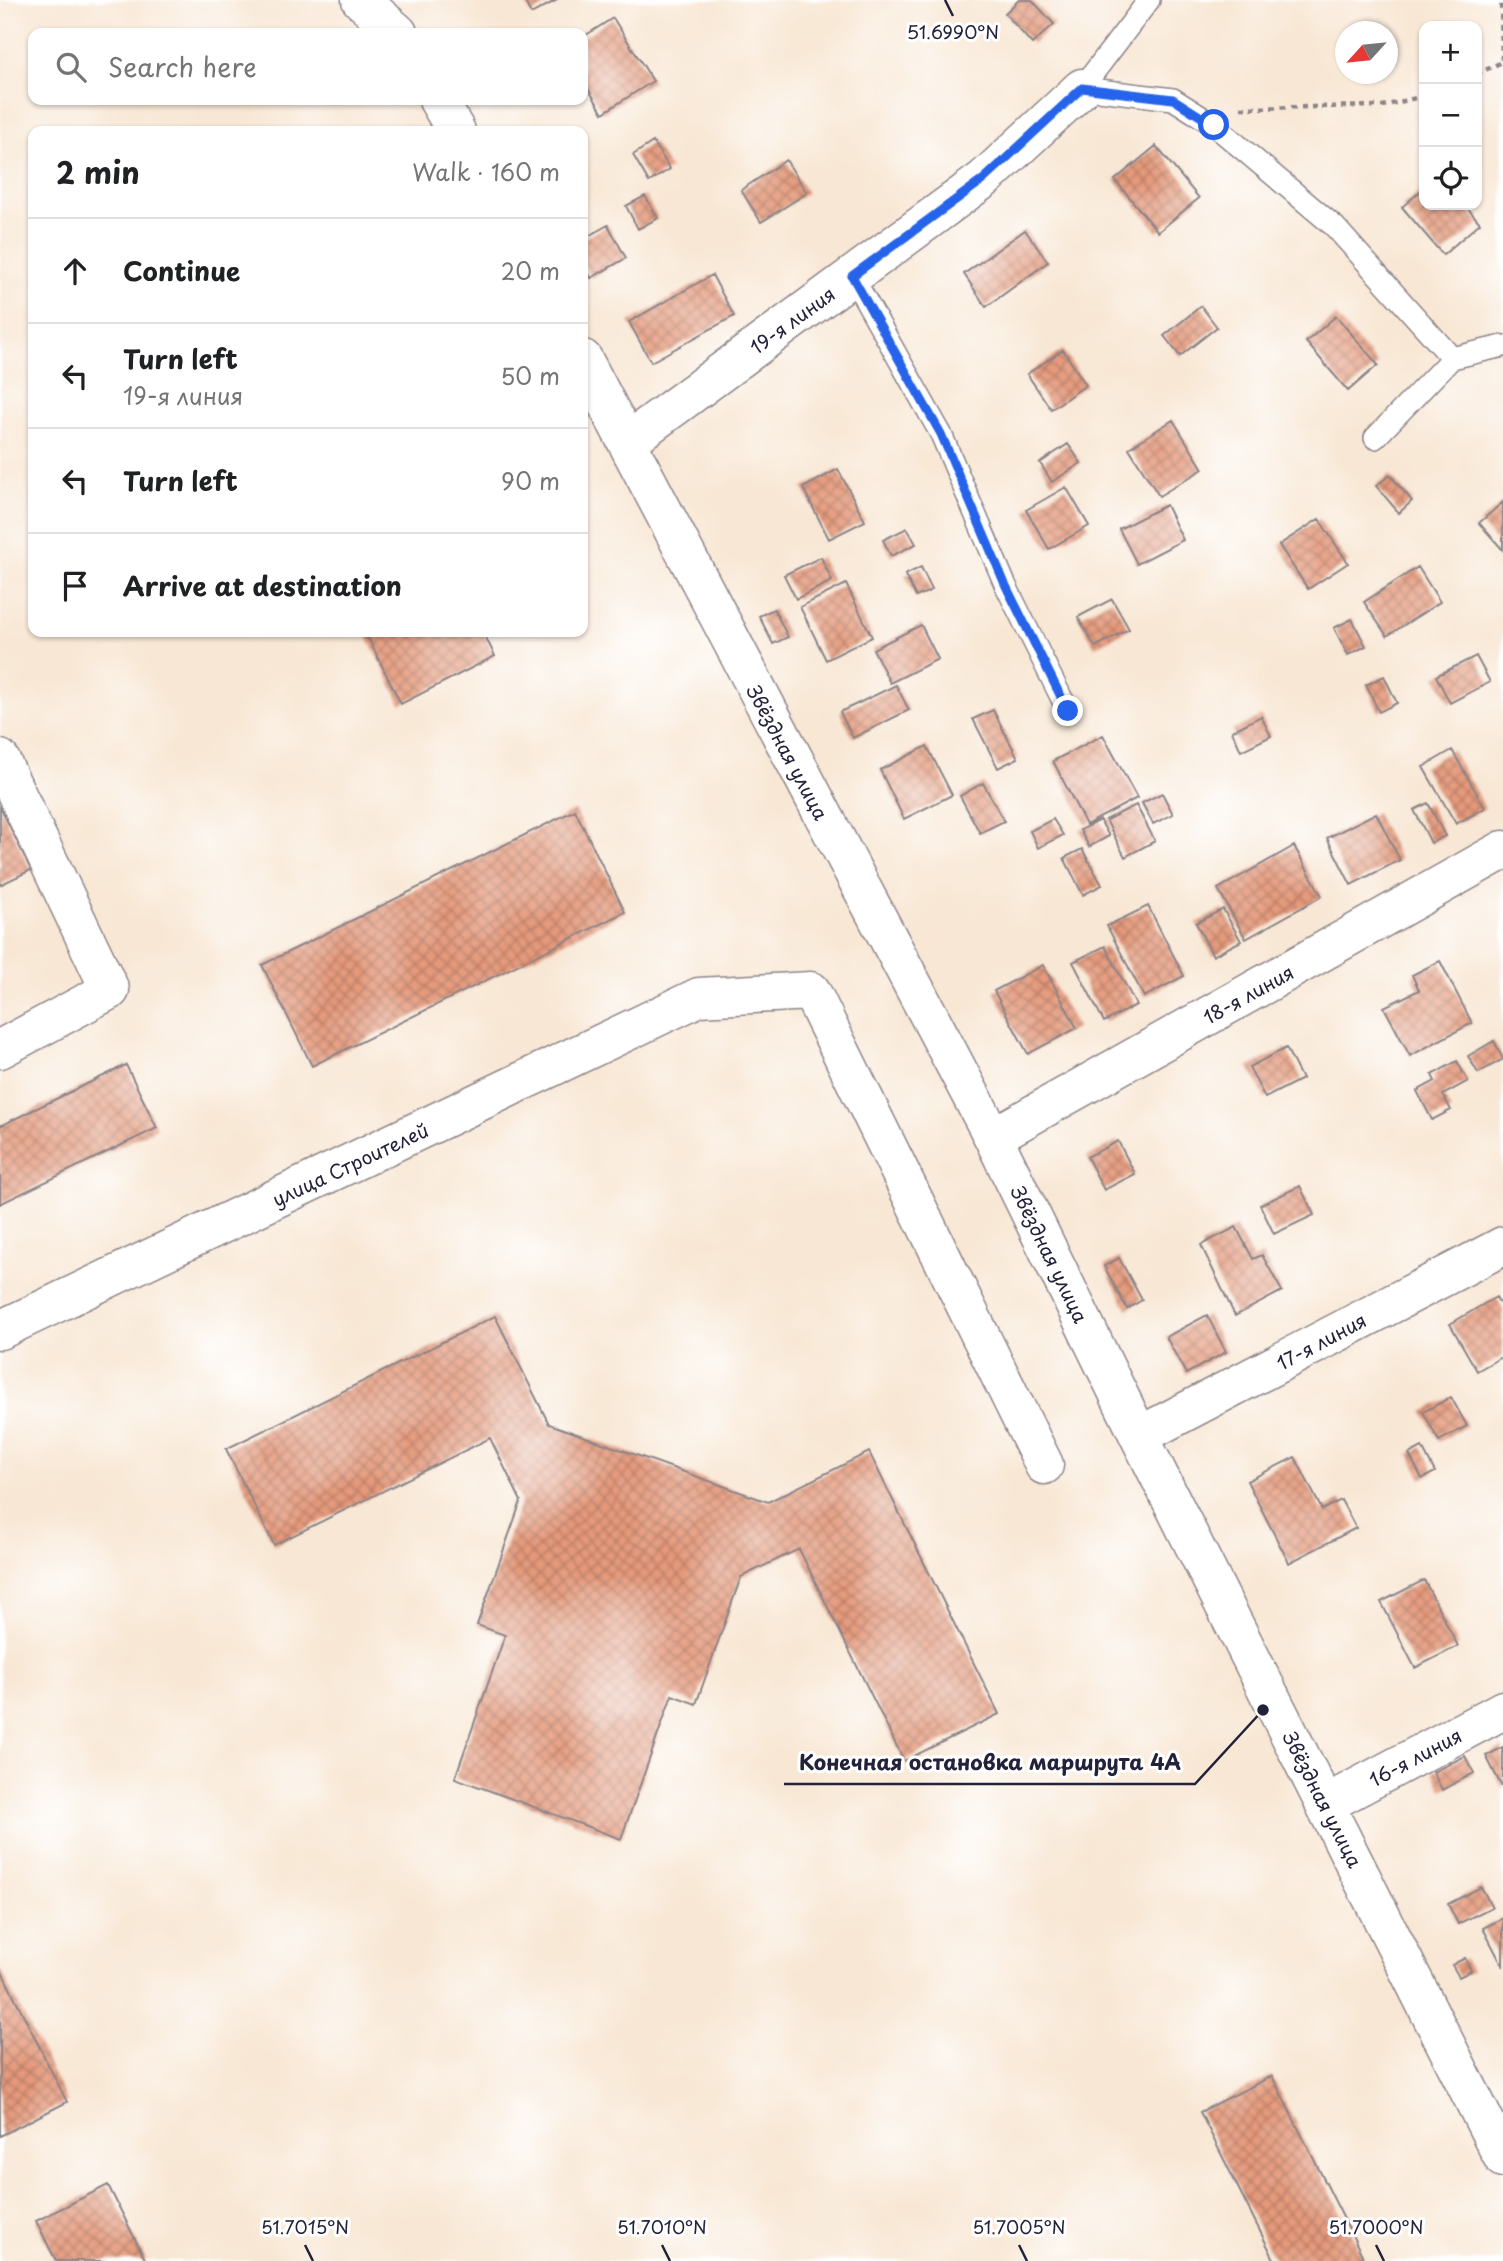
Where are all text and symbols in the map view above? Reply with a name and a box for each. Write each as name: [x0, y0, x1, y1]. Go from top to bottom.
text: 51.6990°N: [907, 18, 999, 45]
north arrow: [1335, 21, 1398, 84]
map controls: [1419, 21, 1482, 210]
button: +: [1419, 21, 1482, 84]
search box: [28, 28, 588, 105]
text: Search here: [108, 47, 257, 86]
icon: search: [52, 48, 90, 86]
button: −: [1419, 84, 1482, 147]
route start: [1198, 109, 1229, 140]
button: locate: [1419, 147, 1482, 210]
text: 2 min: [56, 149, 140, 194]
text: Walk · 160 m: [412, 154, 560, 189]
text: Continue: [123, 251, 240, 290]
icon: ahead: [56, 252, 94, 290]
text: 20 m: [501, 253, 560, 288]
street label: 19-я линия: [744, 280, 840, 360]
text: Turn left: [123, 339, 238, 378]
icon: left: [56, 357, 94, 395]
text: 50 m: [500, 358, 560, 393]
text: 19-я линия: [123, 378, 243, 413]
text: Turn left: [123, 461, 238, 500]
icon: left: [56, 462, 94, 500]
text: 90 m: [501, 463, 560, 498]
text: Arrive at destination: [123, 566, 402, 605]
icon: arrive: [56, 567, 94, 605]
street label: Звёздная улица: [741, 679, 836, 825]
route end: [1052, 695, 1083, 726]
street label: 18-я линия: [1197, 958, 1299, 1030]
street label: улица Строителей: [267, 1115, 433, 1213]
street label: Звёздная улица: [1005, 1181, 1095, 1327]
street label: 17-я линия: [1271, 1306, 1371, 1376]
street label: 16-я линия: [1364, 1721, 1466, 1793]
street label: Звёздная улица: [1277, 1726, 1369, 1872]
callout: Конечная остановка маршрута 4А: [784, 1742, 1195, 1784]
text: Конечная остановка маршрута 4А: [799, 1745, 1182, 1777]
text: 51.7015°N: [261, 2213, 349, 2240]
text: 51.7010°N: [617, 2213, 707, 2240]
text: 51.7005°N: [972, 2213, 1066, 2240]
text: 51.7000°N: [1329, 2213, 1424, 2240]

